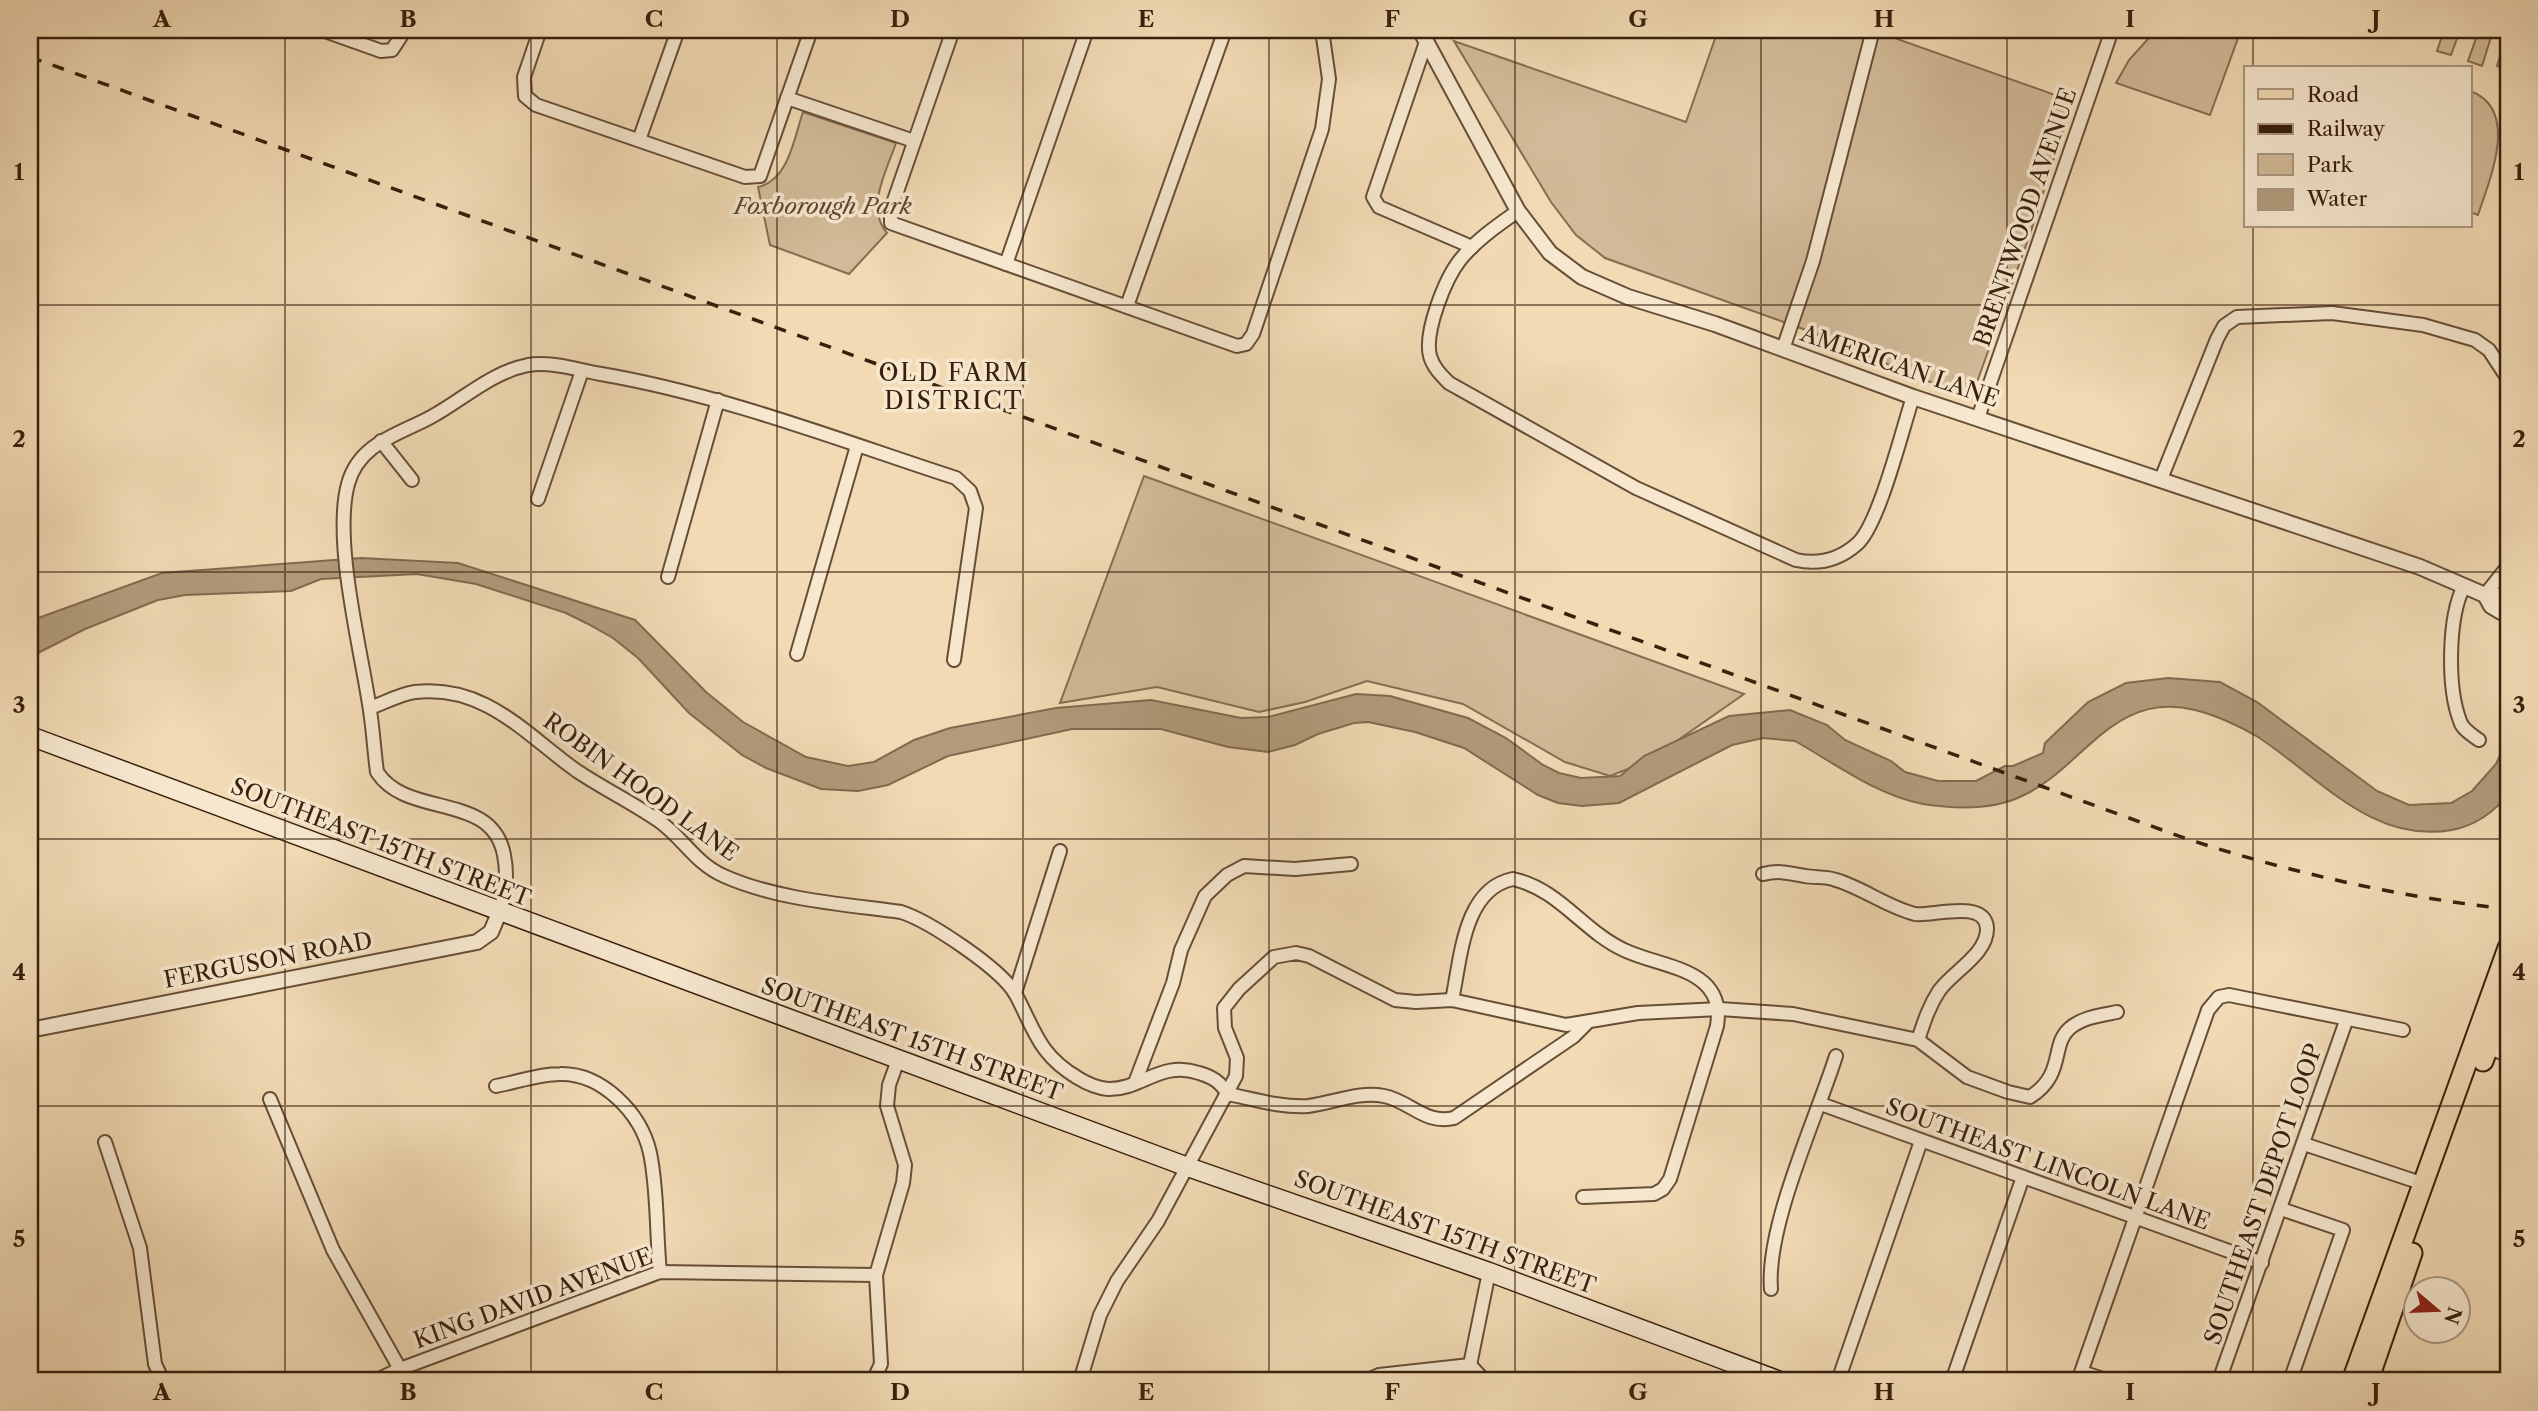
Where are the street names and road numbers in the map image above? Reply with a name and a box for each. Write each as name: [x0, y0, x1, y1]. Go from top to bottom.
street label: BRENTWOOD AVENUE: [1968, 84, 2082, 350]
street label: AMERICAN LANE: [1796, 319, 2003, 413]
street label: ROBIN HOOD LANE: [538, 707, 744, 867]
street label: SOUTHEAST 15TH STREET: [227, 772, 536, 912]
street label: FERGUSON ROAD: [161, 926, 375, 994]
street label: SOUTHEAST 15TH STREET: [757, 971, 1067, 1107]
street label: SOUTHEAST DEPOT LOOP: [2198, 1040, 2328, 1348]
street label: SOUTHEAST LINCOLN LANE: [1882, 1092, 2214, 1236]
street label: SOUTHEAST 15TH STREET: [1290, 1164, 1600, 1300]
street label: KING DAVID AVENUE: [410, 1242, 656, 1354]

